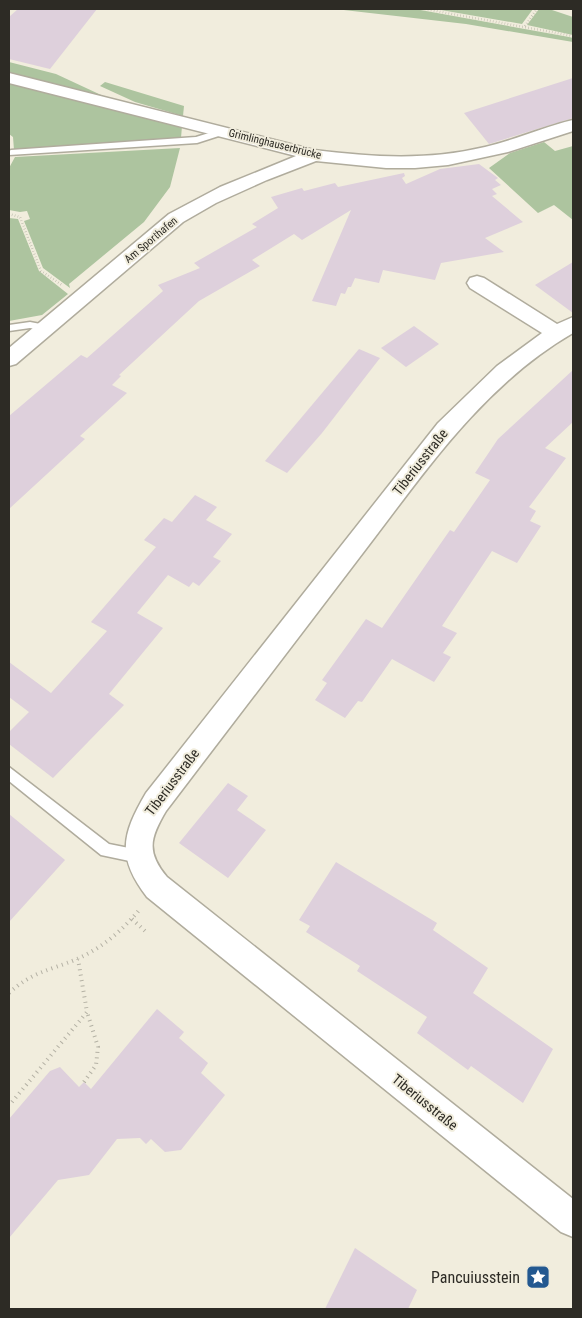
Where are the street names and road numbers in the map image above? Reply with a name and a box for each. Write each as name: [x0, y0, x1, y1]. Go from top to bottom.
street label: Grimlinghauserbrücke: [227, 126, 323, 162]
street label: Am Sporthafen: [122, 214, 180, 266]
street label: Tiberiusstraße: [389, 425, 451, 498]
street label: Tiberiusstraße: [142, 745, 203, 819]
street label: Tiberiusstraße: [389, 1071, 461, 1134]

